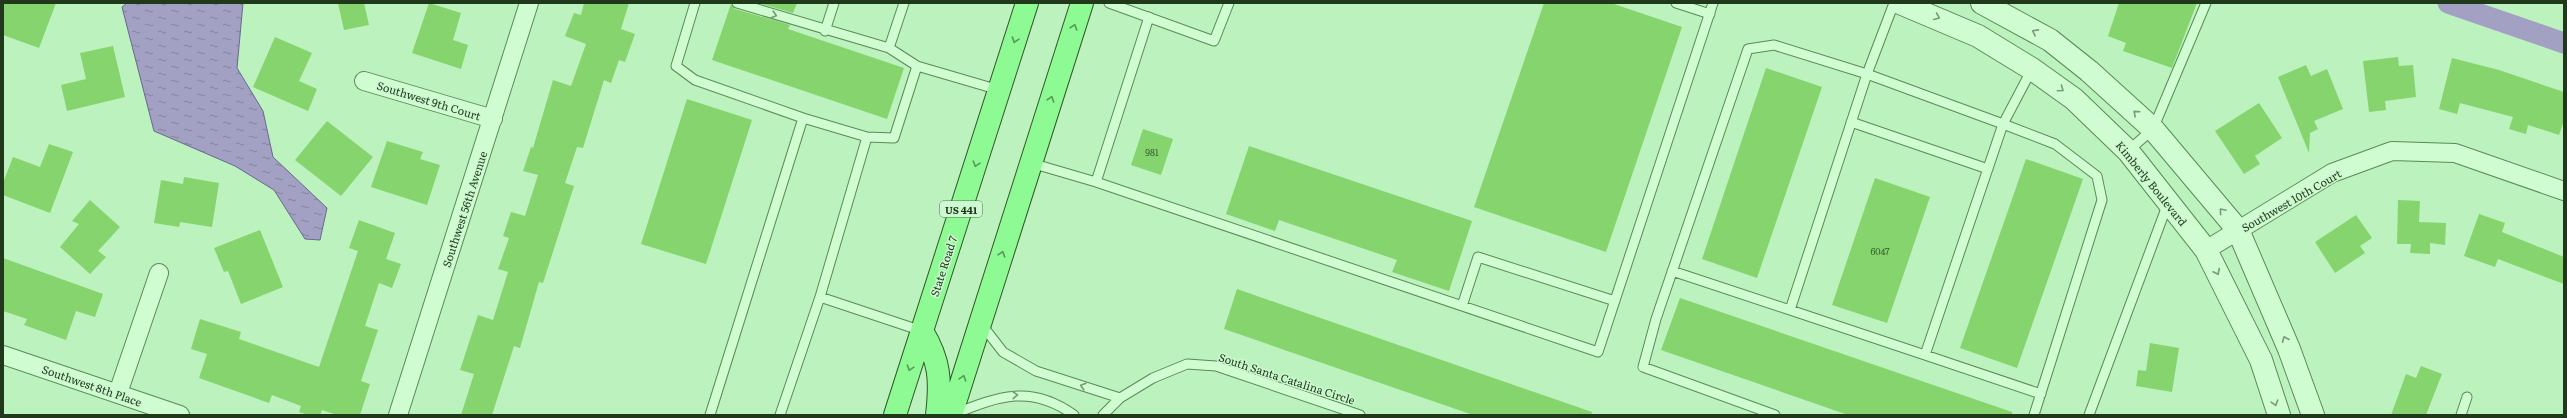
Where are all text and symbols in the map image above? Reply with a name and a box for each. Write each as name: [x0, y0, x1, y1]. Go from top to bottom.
one-way arrow: [770, 10, 777, 19]
one-way arrow: [1933, 13, 1940, 21]
one-way arrow: [1069, 23, 1078, 30]
one-way arrow: [2032, 29, 2040, 37]
one-way arrow: [1012, 36, 1020, 43]
street label: Southwest 9th Court: [375, 77, 483, 124]
one-way arrow: [2057, 84, 2064, 92]
one-way arrow: [1046, 96, 1055, 103]
one-way arrow: [2133, 111, 2141, 118]
street label: Kimberly Boulevard: [2113, 137, 2191, 229]
house number: 981: [1145, 145, 1159, 159]
street label: Southwest 56th Avenue: [438, 149, 490, 269]
one-way arrow: [972, 160, 980, 167]
street label: Southwest 10th Court: [2238, 165, 2344, 235]
road number: US 441: [940, 201, 982, 217]
one-way arrow: [2220, 208, 2227, 215]
street label: State Road 7: [926, 233, 960, 299]
house number: 6047: [1870, 244, 1890, 258]
one-way arrow: [997, 250, 1006, 257]
one-way arrow: [2212, 268, 2220, 275]
one-way arrow: [2282, 336, 2290, 343]
street label: South Santa Catalina Circle: [1217, 348, 1358, 408]
street label: Southwest 8th Place: [40, 360, 144, 410]
one-way arrow: [906, 364, 915, 371]
one-way arrow: [958, 374, 967, 381]
one-way arrow: [1079, 382, 1086, 391]
one-way arrow: [1012, 391, 1018, 400]
one-way arrow: [2270, 400, 2279, 407]

